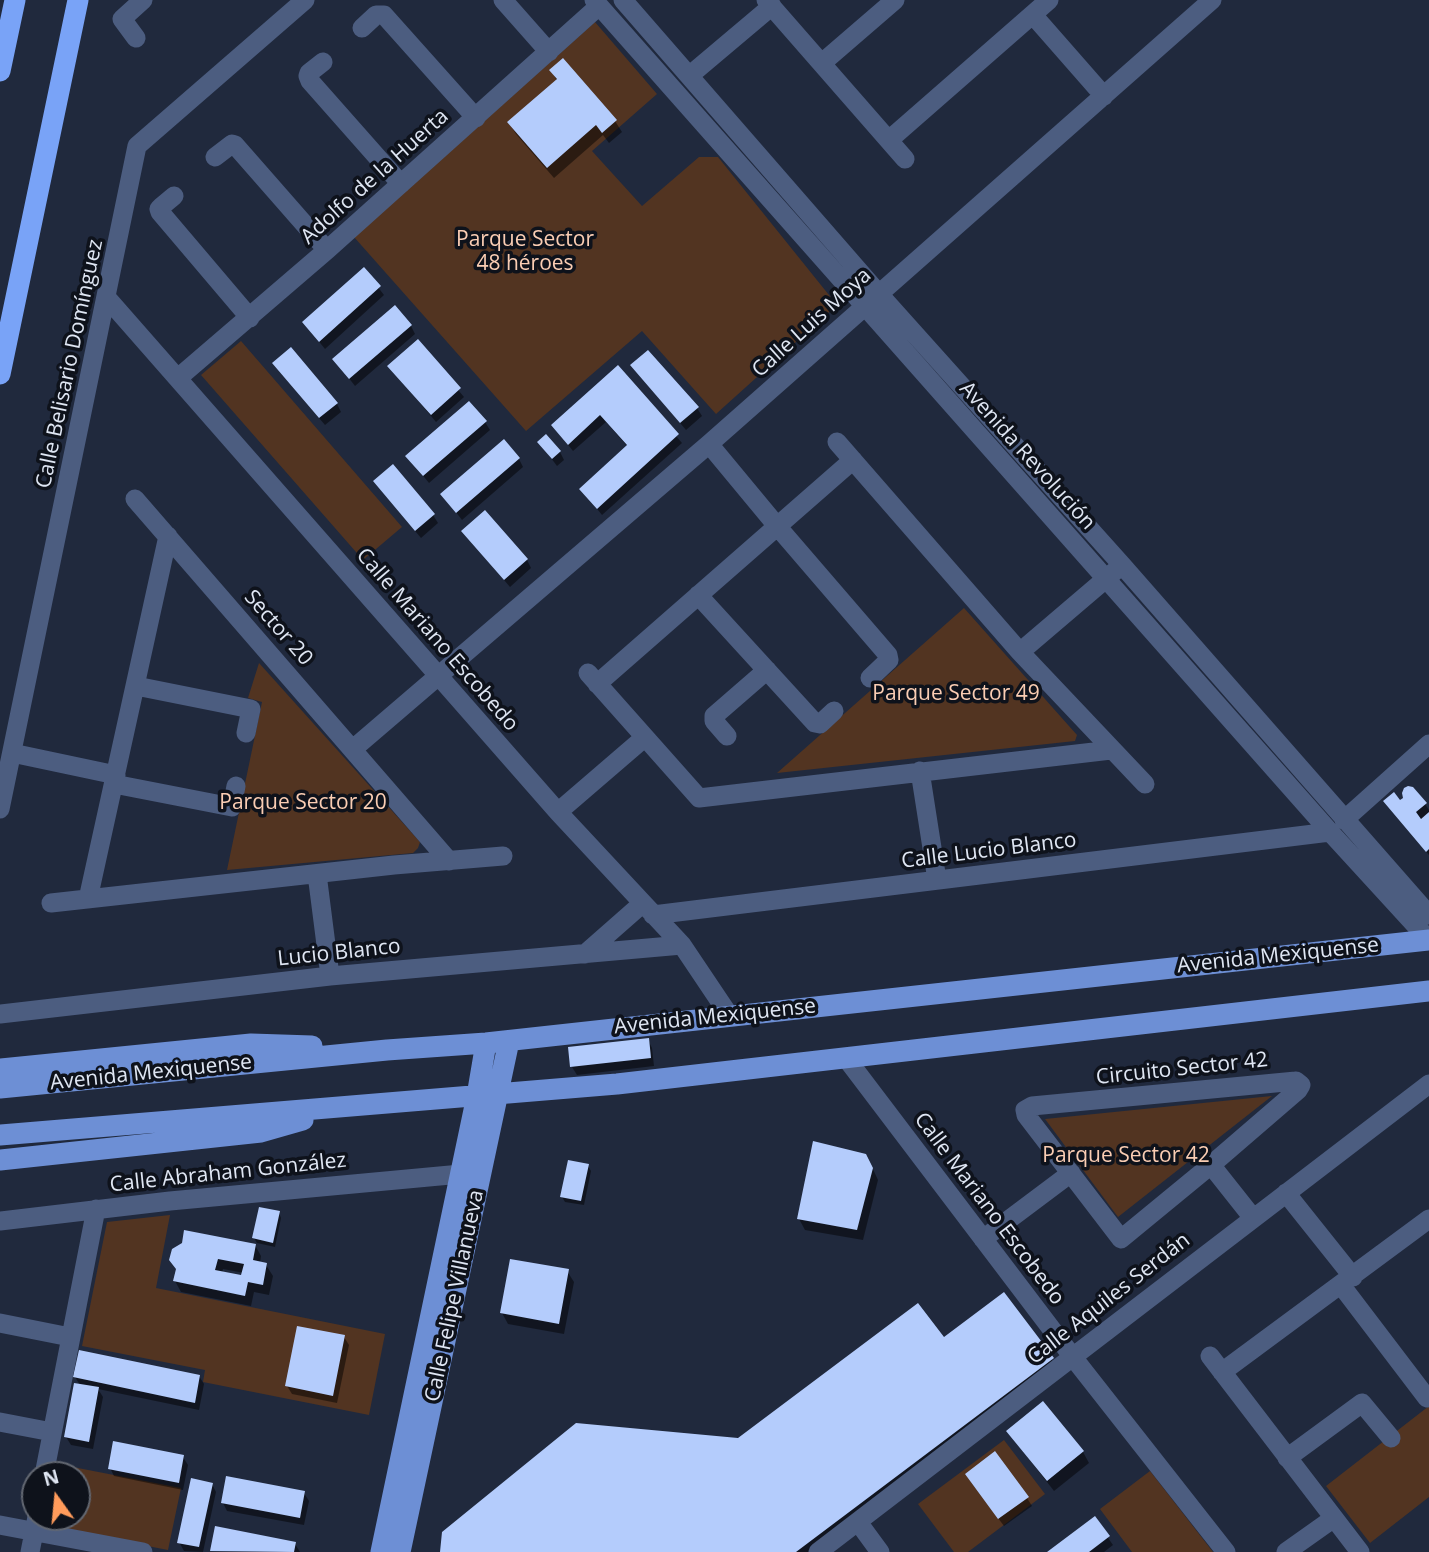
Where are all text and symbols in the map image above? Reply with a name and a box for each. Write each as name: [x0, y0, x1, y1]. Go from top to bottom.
street label: Adolfo de la Huerta: [296, 104, 454, 250]
park label: Parque Sector 48 héroes: [456, 227, 594, 277]
street label: Calle Belisario Domínguez: [31, 237, 109, 491]
street label: Calle Luis Moya: [747, 263, 877, 383]
street label: Avenida Revolución: [954, 377, 1100, 535]
street label: Calle Mariano Escobedo: [351, 543, 523, 737]
street label: Sector 20: [238, 585, 318, 671]
park label: Parque Sector 49: [872, 681, 1040, 707]
park label: Parque Sector 20: [219, 790, 387, 816]
street label: Calle Lucio Blanco: [900, 828, 1078, 874]
street label: Avenida Mexiquense: [1176, 933, 1380, 979]
street label: Lucio Blanco: [276, 934, 402, 972]
street label: Avenida Mexiquense: [613, 994, 817, 1040]
street label: Circuito Sector 42: [1095, 1047, 1269, 1091]
street label: Avenida Mexiquense: [49, 1050, 253, 1096]
street label: Calle Mariano Escobedo: [908, 1108, 1070, 1310]
park label: Parque Sector 42: [1042, 1143, 1210, 1169]
street label: Calle Abraham González: [108, 1148, 348, 1198]
street label: Calle Felipe Villanueva: [420, 1188, 490, 1404]
street label: Calle Aquiles Serdán: [1023, 1228, 1195, 1370]
north arrow: [21, 1461, 91, 1531]
text: N: [40, 1463, 62, 1492]

